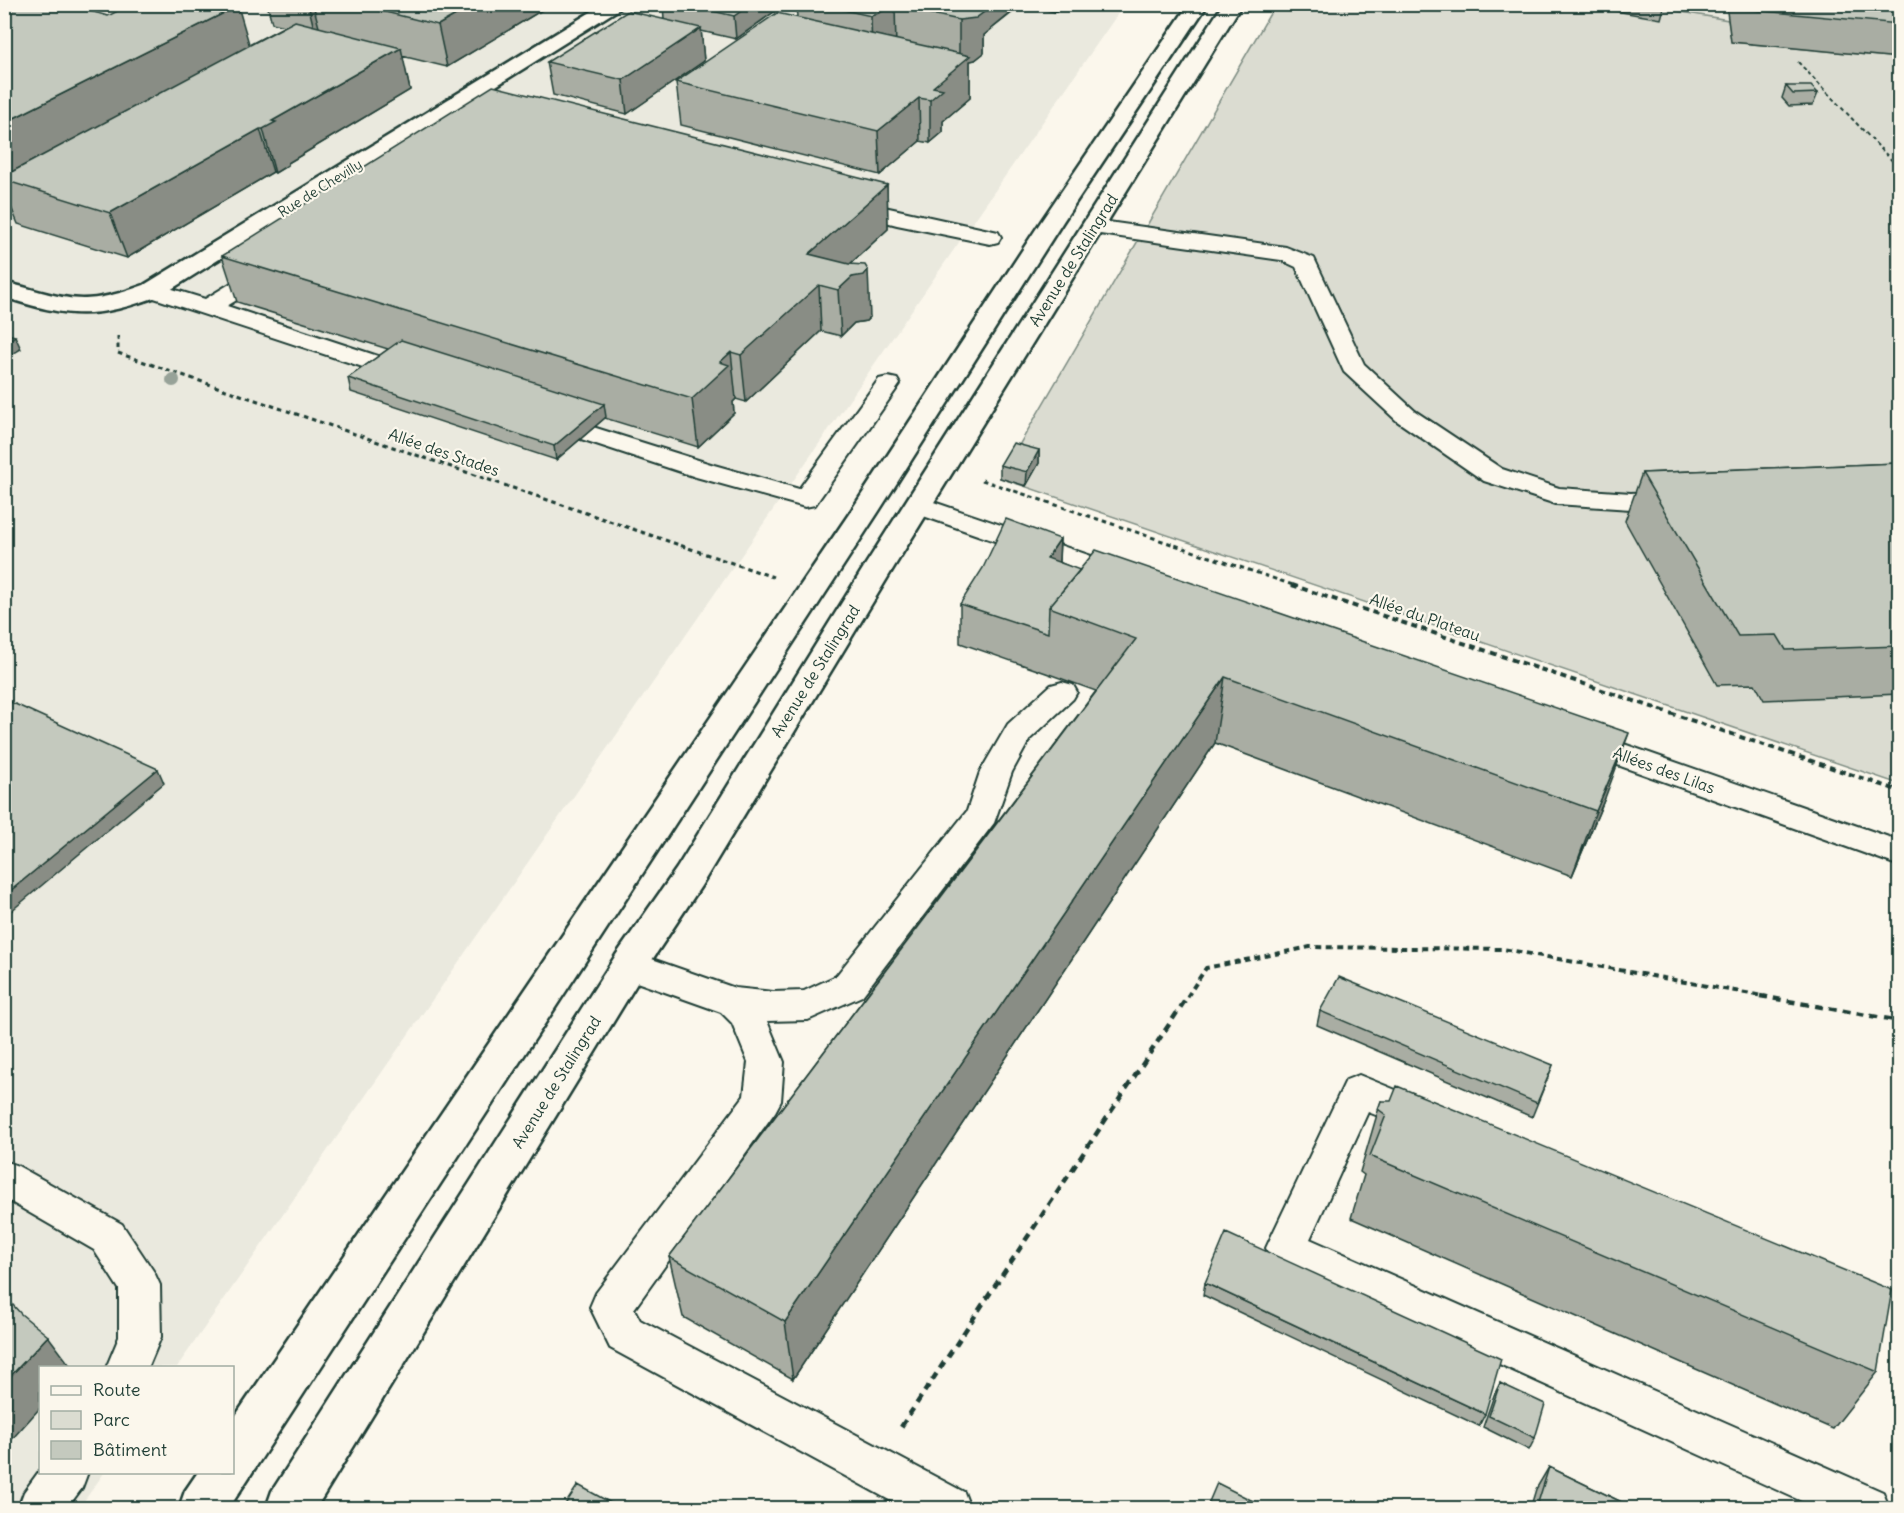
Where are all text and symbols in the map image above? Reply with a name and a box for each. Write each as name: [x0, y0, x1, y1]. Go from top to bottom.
street label: Rue de Chevilly: [275, 155, 365, 221]
street label: Avenue de Stalingrad: [1024, 190, 1122, 330]
street label: Allée des Stades: [386, 424, 502, 480]
street label: Allée du Plateau: [1367, 589, 1483, 645]
street label: Avenue de Stalingrad: [766, 601, 864, 741]
street label: Allées des Lilas: [1610, 742, 1718, 798]
street label: Avenue de Stalingrad: [507, 1012, 605, 1152]
legend: [39, 1366, 234, 1474]
text: Route: [93, 1378, 141, 1401]
text: Parc: [93, 1408, 130, 1431]
text: Bâtiment: [93, 1438, 167, 1461]

